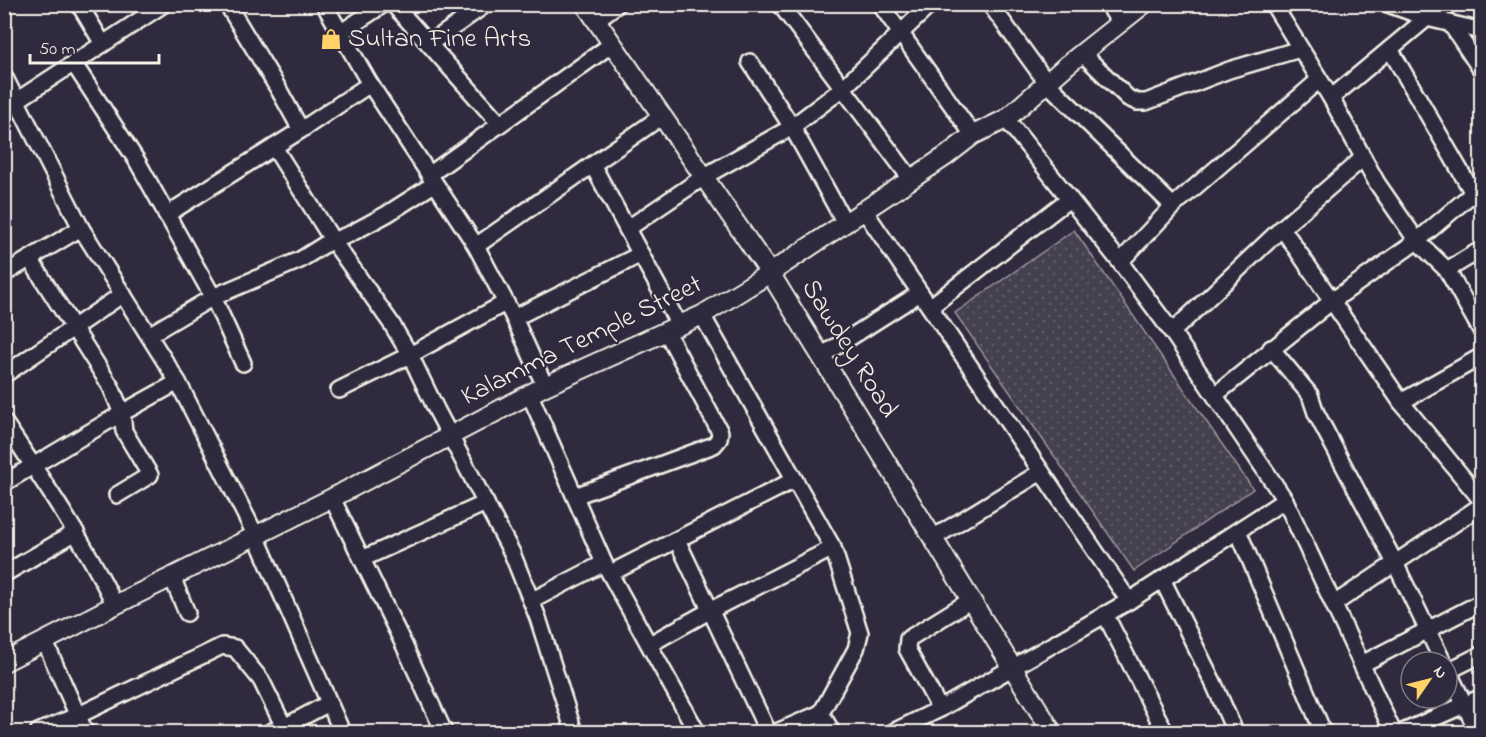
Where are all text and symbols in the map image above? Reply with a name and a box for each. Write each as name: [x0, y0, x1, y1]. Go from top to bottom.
place label: Sultan Fine Arts: [348, 20, 531, 59]
scale bar: [30, 27, 159, 65]
shop icon: Sultan Fine Arts: [319, 27, 343, 51]
text: 50 m: [39, 37, 76, 63]
street label: Kalamma Temple Street: [455, 266, 709, 416]
street label: Sawdey Road: [791, 272, 907, 426]
north arrow: [1399, 650, 1459, 710]
text: N: [1427, 661, 1453, 684]

